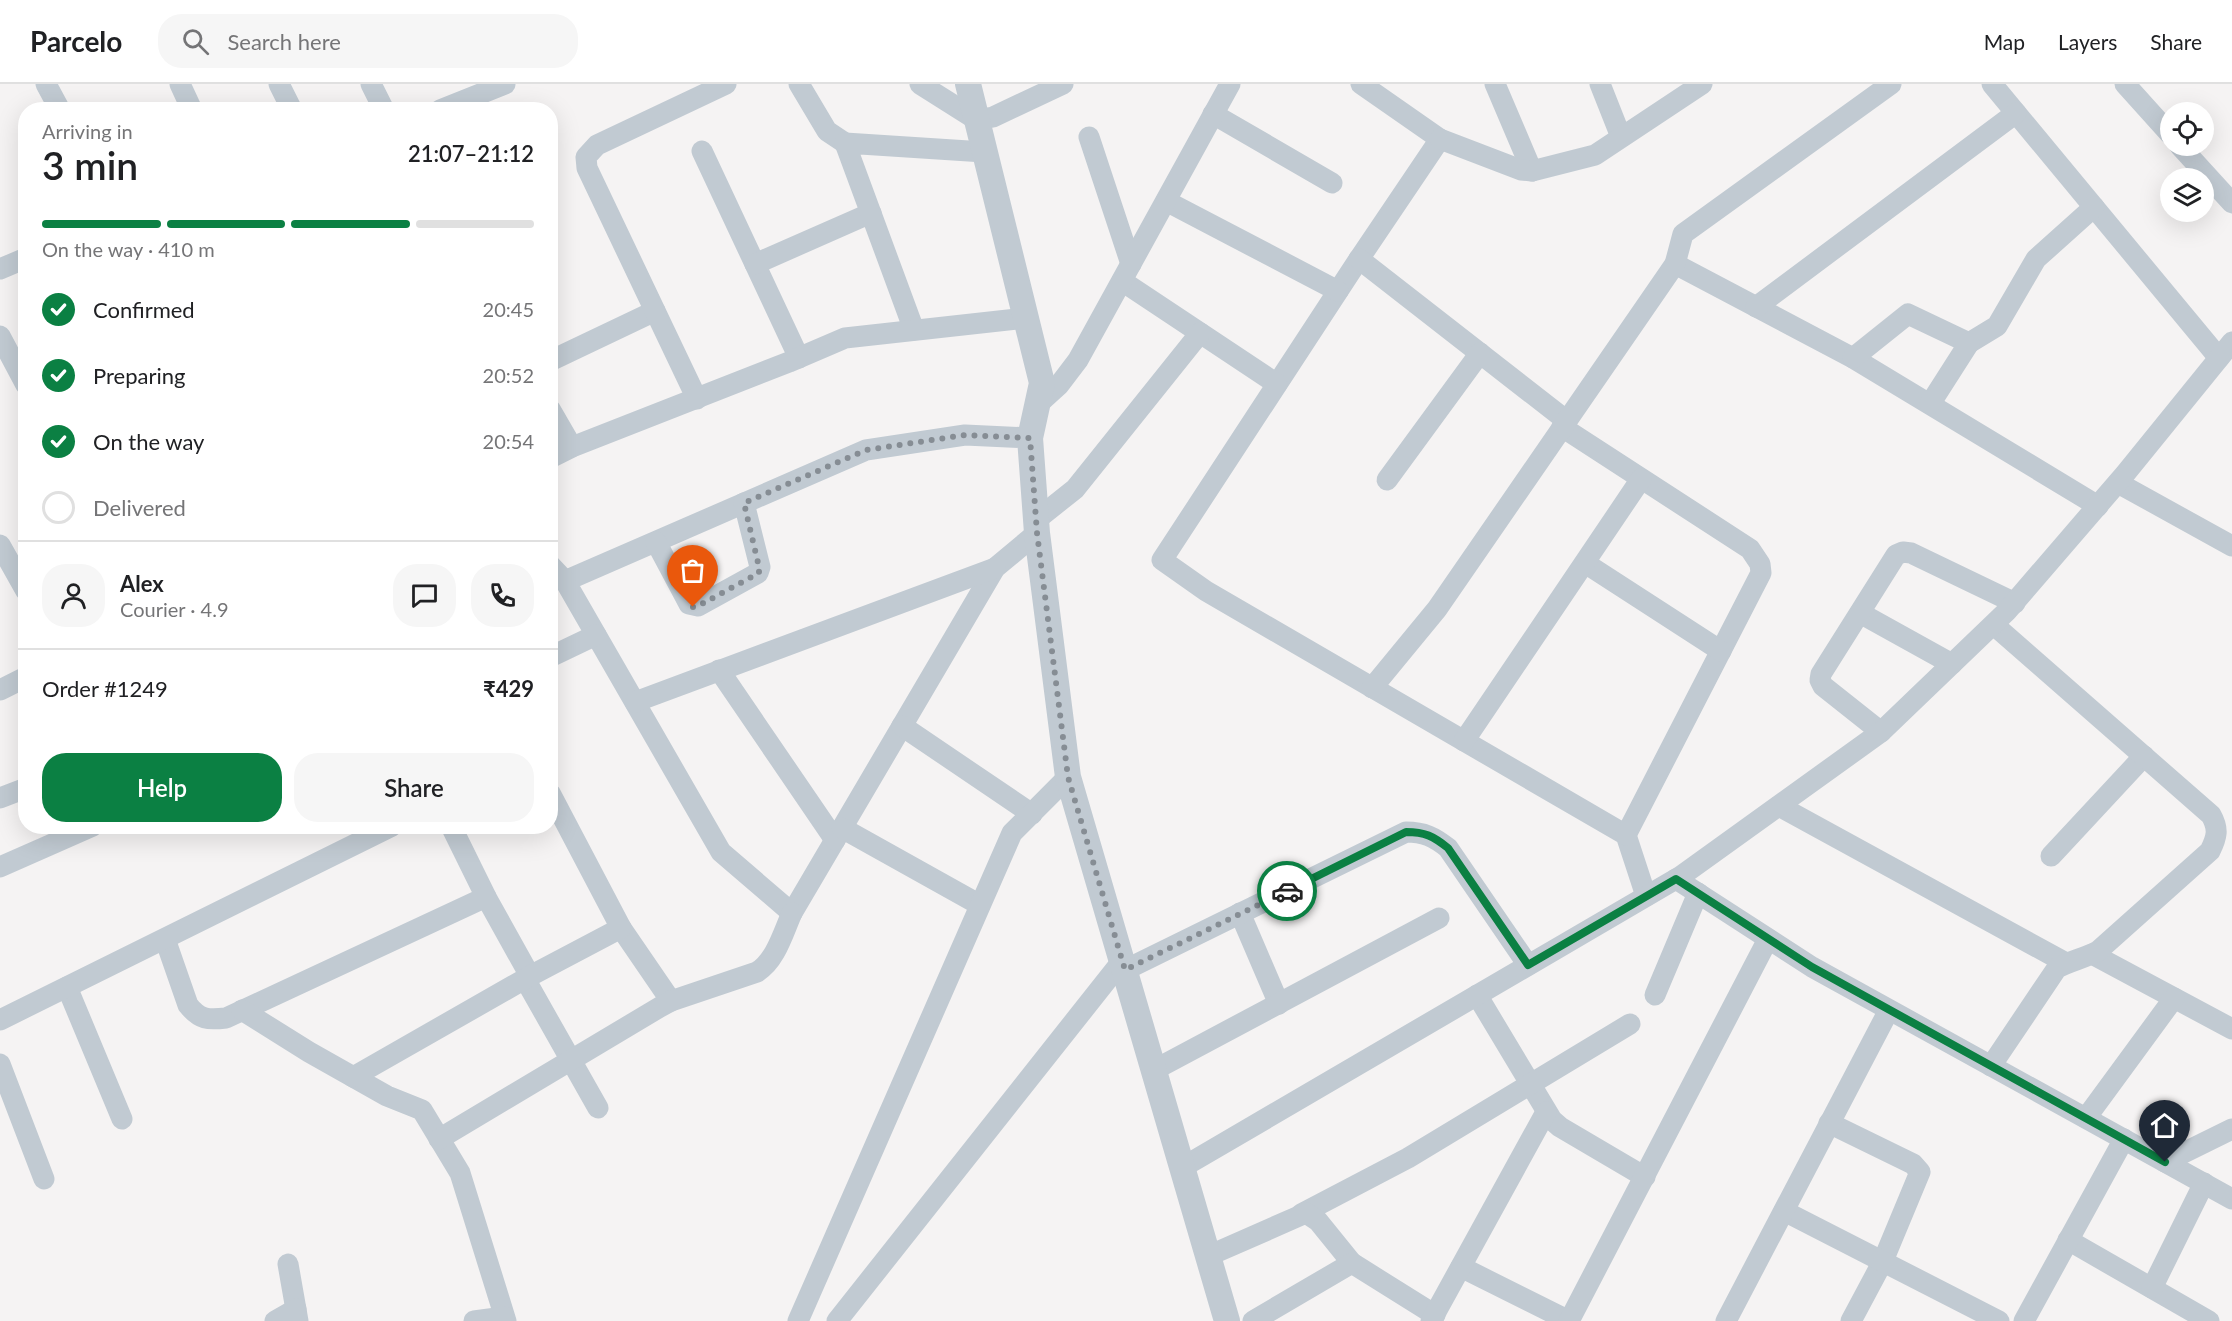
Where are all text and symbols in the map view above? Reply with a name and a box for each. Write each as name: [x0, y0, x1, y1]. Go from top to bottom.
search box: [158, 14, 578, 68]
text: Parcelo: [30, 24, 122, 58]
icon: search: [179, 25, 212, 58]
text: Search here: [227, 28, 341, 55]
text: Map: [1984, 29, 2025, 54]
text: Layers: [2058, 29, 2117, 54]
text: Share: [2150, 29, 2202, 54]
map controls: [2160, 102, 2214, 222]
button: locate: [2160, 102, 2214, 156]
text: Arriving in: [42, 119, 133, 143]
text: 21:07–21:12: [408, 140, 534, 167]
text: 3 min: [42, 142, 138, 188]
button: layers: [2160, 168, 2214, 222]
text: On the way · 410 m: [42, 237, 215, 261]
icon: check: [42, 293, 75, 326]
text: Confirmed: [93, 296, 195, 323]
text: 20:45: [483, 297, 534, 321]
icon: check: [42, 359, 75, 392]
text: Preparing: [93, 362, 185, 389]
text: 20:52: [483, 363, 534, 387]
icon: check: [42, 425, 75, 458]
text: On the way: [93, 428, 204, 455]
text: 20:54: [483, 429, 534, 453]
text: Delivered: [93, 494, 186, 521]
pin: [667, 545, 718, 607]
icon: bag: [676, 554, 709, 587]
button: person: [42, 564, 105, 627]
button: chat: [393, 564, 456, 627]
button: phone: [471, 564, 534, 627]
text: Alex: [120, 570, 164, 597]
text: Courier · 4.9: [120, 597, 229, 621]
text: Order #1249: [42, 675, 168, 702]
text: ₹429: [483, 675, 534, 702]
button: Help: [42, 753, 282, 822]
button: Share: [294, 753, 534, 822]
courier: [1257, 861, 1317, 921]
icon: car: [1271, 875, 1304, 908]
pin: [2139, 1100, 2190, 1162]
icon: home: [2148, 1109, 2181, 1142]

